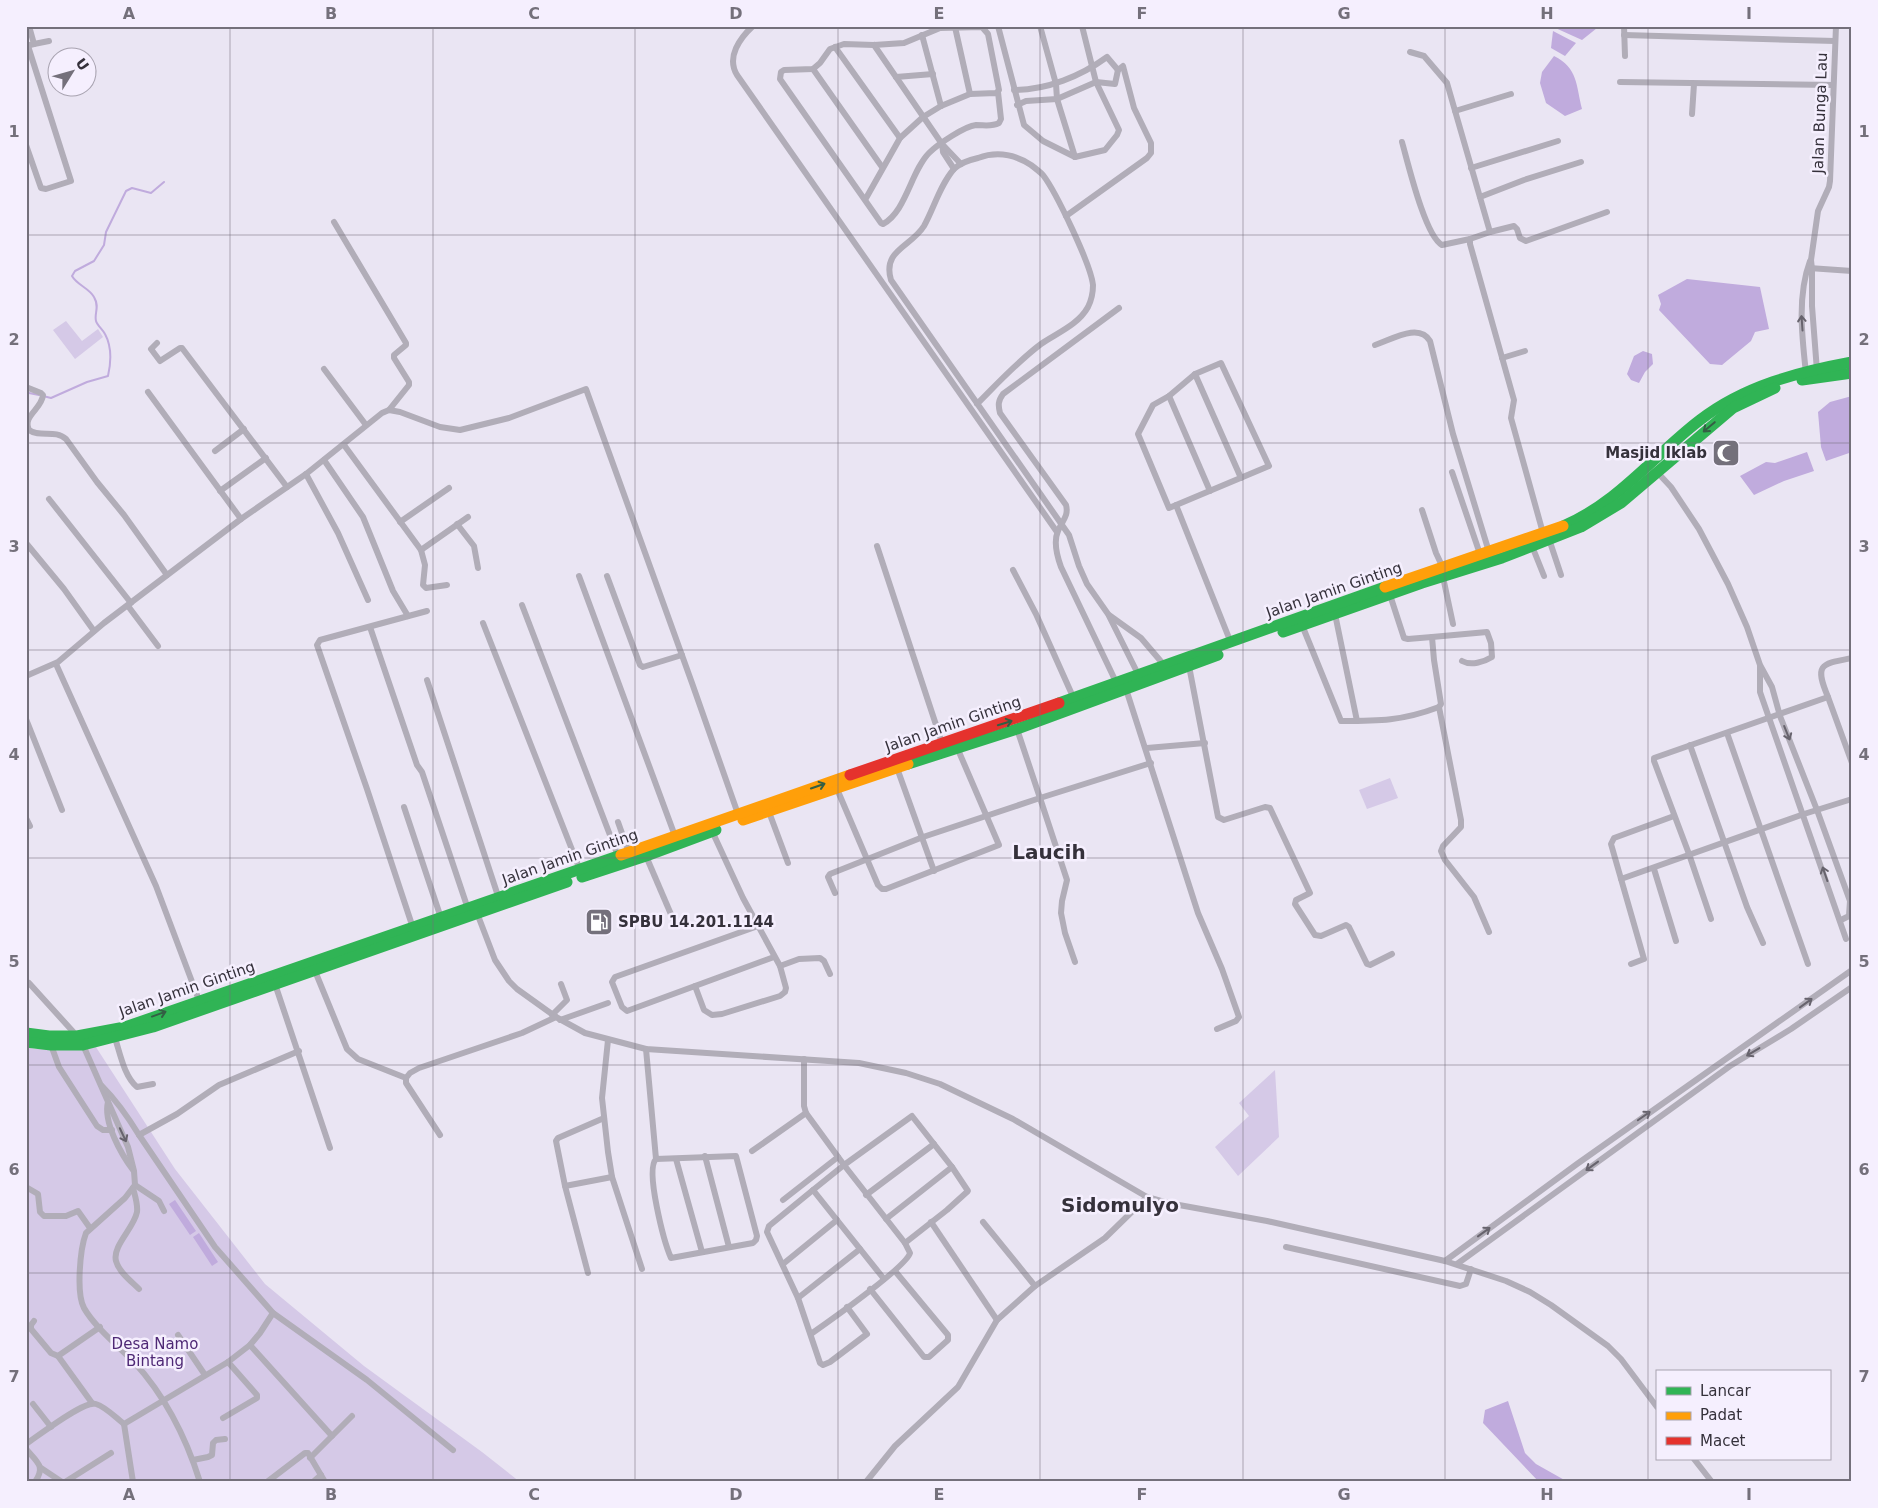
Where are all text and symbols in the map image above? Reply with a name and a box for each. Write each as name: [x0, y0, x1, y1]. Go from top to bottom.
text: A: [123, 4, 136, 23]
text: B: [325, 4, 337, 23]
text: C: [528, 4, 540, 23]
text: D: [729, 4, 743, 23]
text: E: [934, 4, 944, 23]
text: F: [1137, 4, 1147, 23]
text: G: [1337, 4, 1351, 23]
text: H: [1540, 4, 1554, 23]
text: I: [1746, 4, 1752, 23]
north arrow: [48, 48, 98, 98]
street label: Jalan Bunga Lau: [1809, 52, 1831, 175]
text: U: [73, 55, 92, 74]
text: 1: [8, 122, 20, 141]
text: 1: [1858, 122, 1870, 141]
one-way arrow: [1798, 315, 1807, 331]
text: 2: [8, 330, 20, 349]
text: 2: [1858, 330, 1870, 349]
one-way arrow: [1703, 421, 1716, 433]
mosque icon: Masjid Iklab: [1711, 438, 1741, 468]
place label: Masjid Iklab: [1605, 444, 1707, 462]
text: 3: [8, 537, 20, 556]
text: 3: [1858, 537, 1870, 556]
street label: Jalan Jamin Ginting: [1263, 558, 1404, 622]
street label: Jalan Jamin Ginting: [882, 692, 1023, 756]
one-way arrow: [996, 717, 1012, 727]
one-way arrow: [1783, 725, 1792, 740]
text: 4: [8, 745, 20, 764]
text: 4: [1858, 745, 1870, 764]
one-way arrow: [809, 781, 825, 790]
street label: Jalan Jamin Ginting: [499, 825, 640, 889]
district label: Laucih: [1012, 840, 1086, 864]
one-way arrow: [1820, 867, 1829, 882]
fuel station icon: SPBU 14.201.1144: [584, 907, 614, 937]
place label: SPBU 14.201.1144: [618, 913, 774, 931]
text: 5: [8, 952, 20, 971]
text: 5: [1858, 952, 1870, 971]
street label: Jalan Jamin Ginting: [116, 957, 257, 1021]
one-way arrow: [1799, 998, 1812, 1009]
one-way arrow: [151, 1009, 166, 1018]
one-way arrow: [1746, 1048, 1760, 1058]
one-way arrow: [1637, 1111, 1651, 1121]
one-way arrow: [119, 1128, 129, 1143]
text: 6: [8, 1160, 20, 1179]
text: 6: [1858, 1160, 1870, 1179]
one-way arrow: [1585, 1161, 1599, 1171]
district label: Sidomulyo: [1061, 1193, 1179, 1217]
one-way arrow: [1477, 1227, 1491, 1237]
park label: Desa Namo Bintang: [112, 1335, 198, 1370]
text: 7: [8, 1367, 20, 1386]
text: 7: [1858, 1367, 1870, 1386]
legend: [1656, 1370, 1830, 1460]
text: Lancar: [1700, 1382, 1751, 1400]
text: Padat: [1700, 1406, 1742, 1424]
text: Macet: [1700, 1432, 1746, 1450]
text: A: [123, 1485, 136, 1504]
text: B: [325, 1485, 337, 1504]
text: C: [528, 1485, 540, 1504]
text: D: [729, 1485, 743, 1504]
text: E: [934, 1485, 944, 1504]
text: F: [1137, 1485, 1147, 1504]
text: G: [1337, 1485, 1351, 1504]
text: H: [1540, 1485, 1554, 1504]
text: I: [1746, 1485, 1752, 1504]

